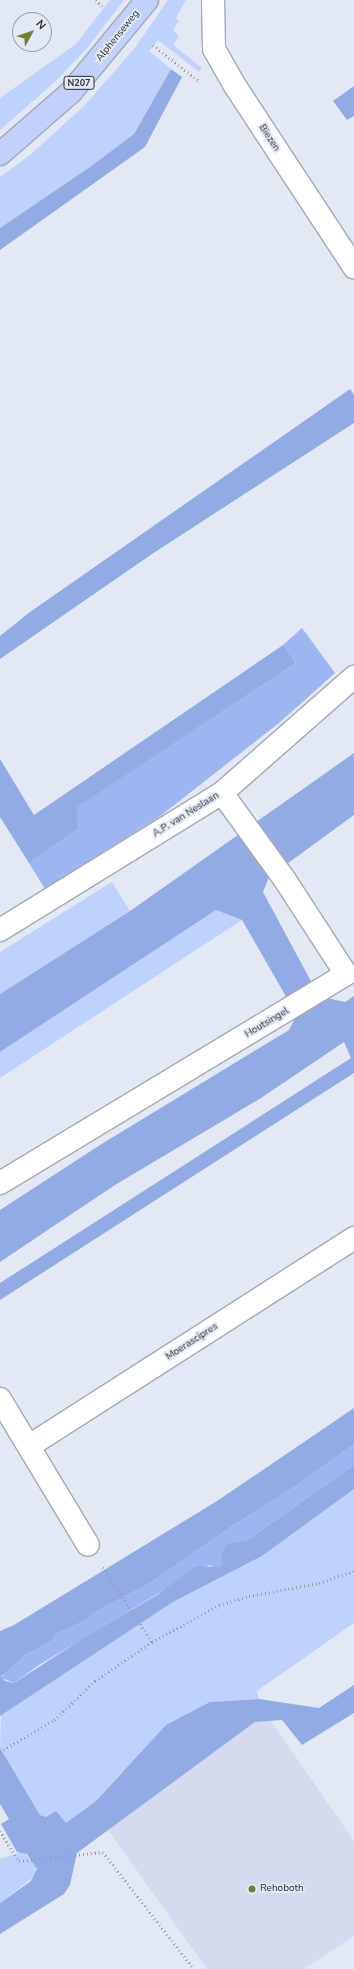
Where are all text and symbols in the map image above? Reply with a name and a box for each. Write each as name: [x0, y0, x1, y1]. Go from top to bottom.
street label: Alphenseweg: [94, 8, 142, 64]
north arrow: [12, 12, 52, 52]
text: N: [32, 17, 49, 33]
road number: N207: [63, 76, 95, 90]
street label: Biezen: [256, 122, 282, 154]
street label: A.P. van Neslaan: [151, 790, 221, 840]
street label: Houtsingel: [243, 1005, 291, 1041]
street label: Moerascipres: [164, 1321, 220, 1363]
place label: Rehoboth: [260, 1883, 304, 1895]
marker: Rehoboth: [247, 1884, 257, 1894]

